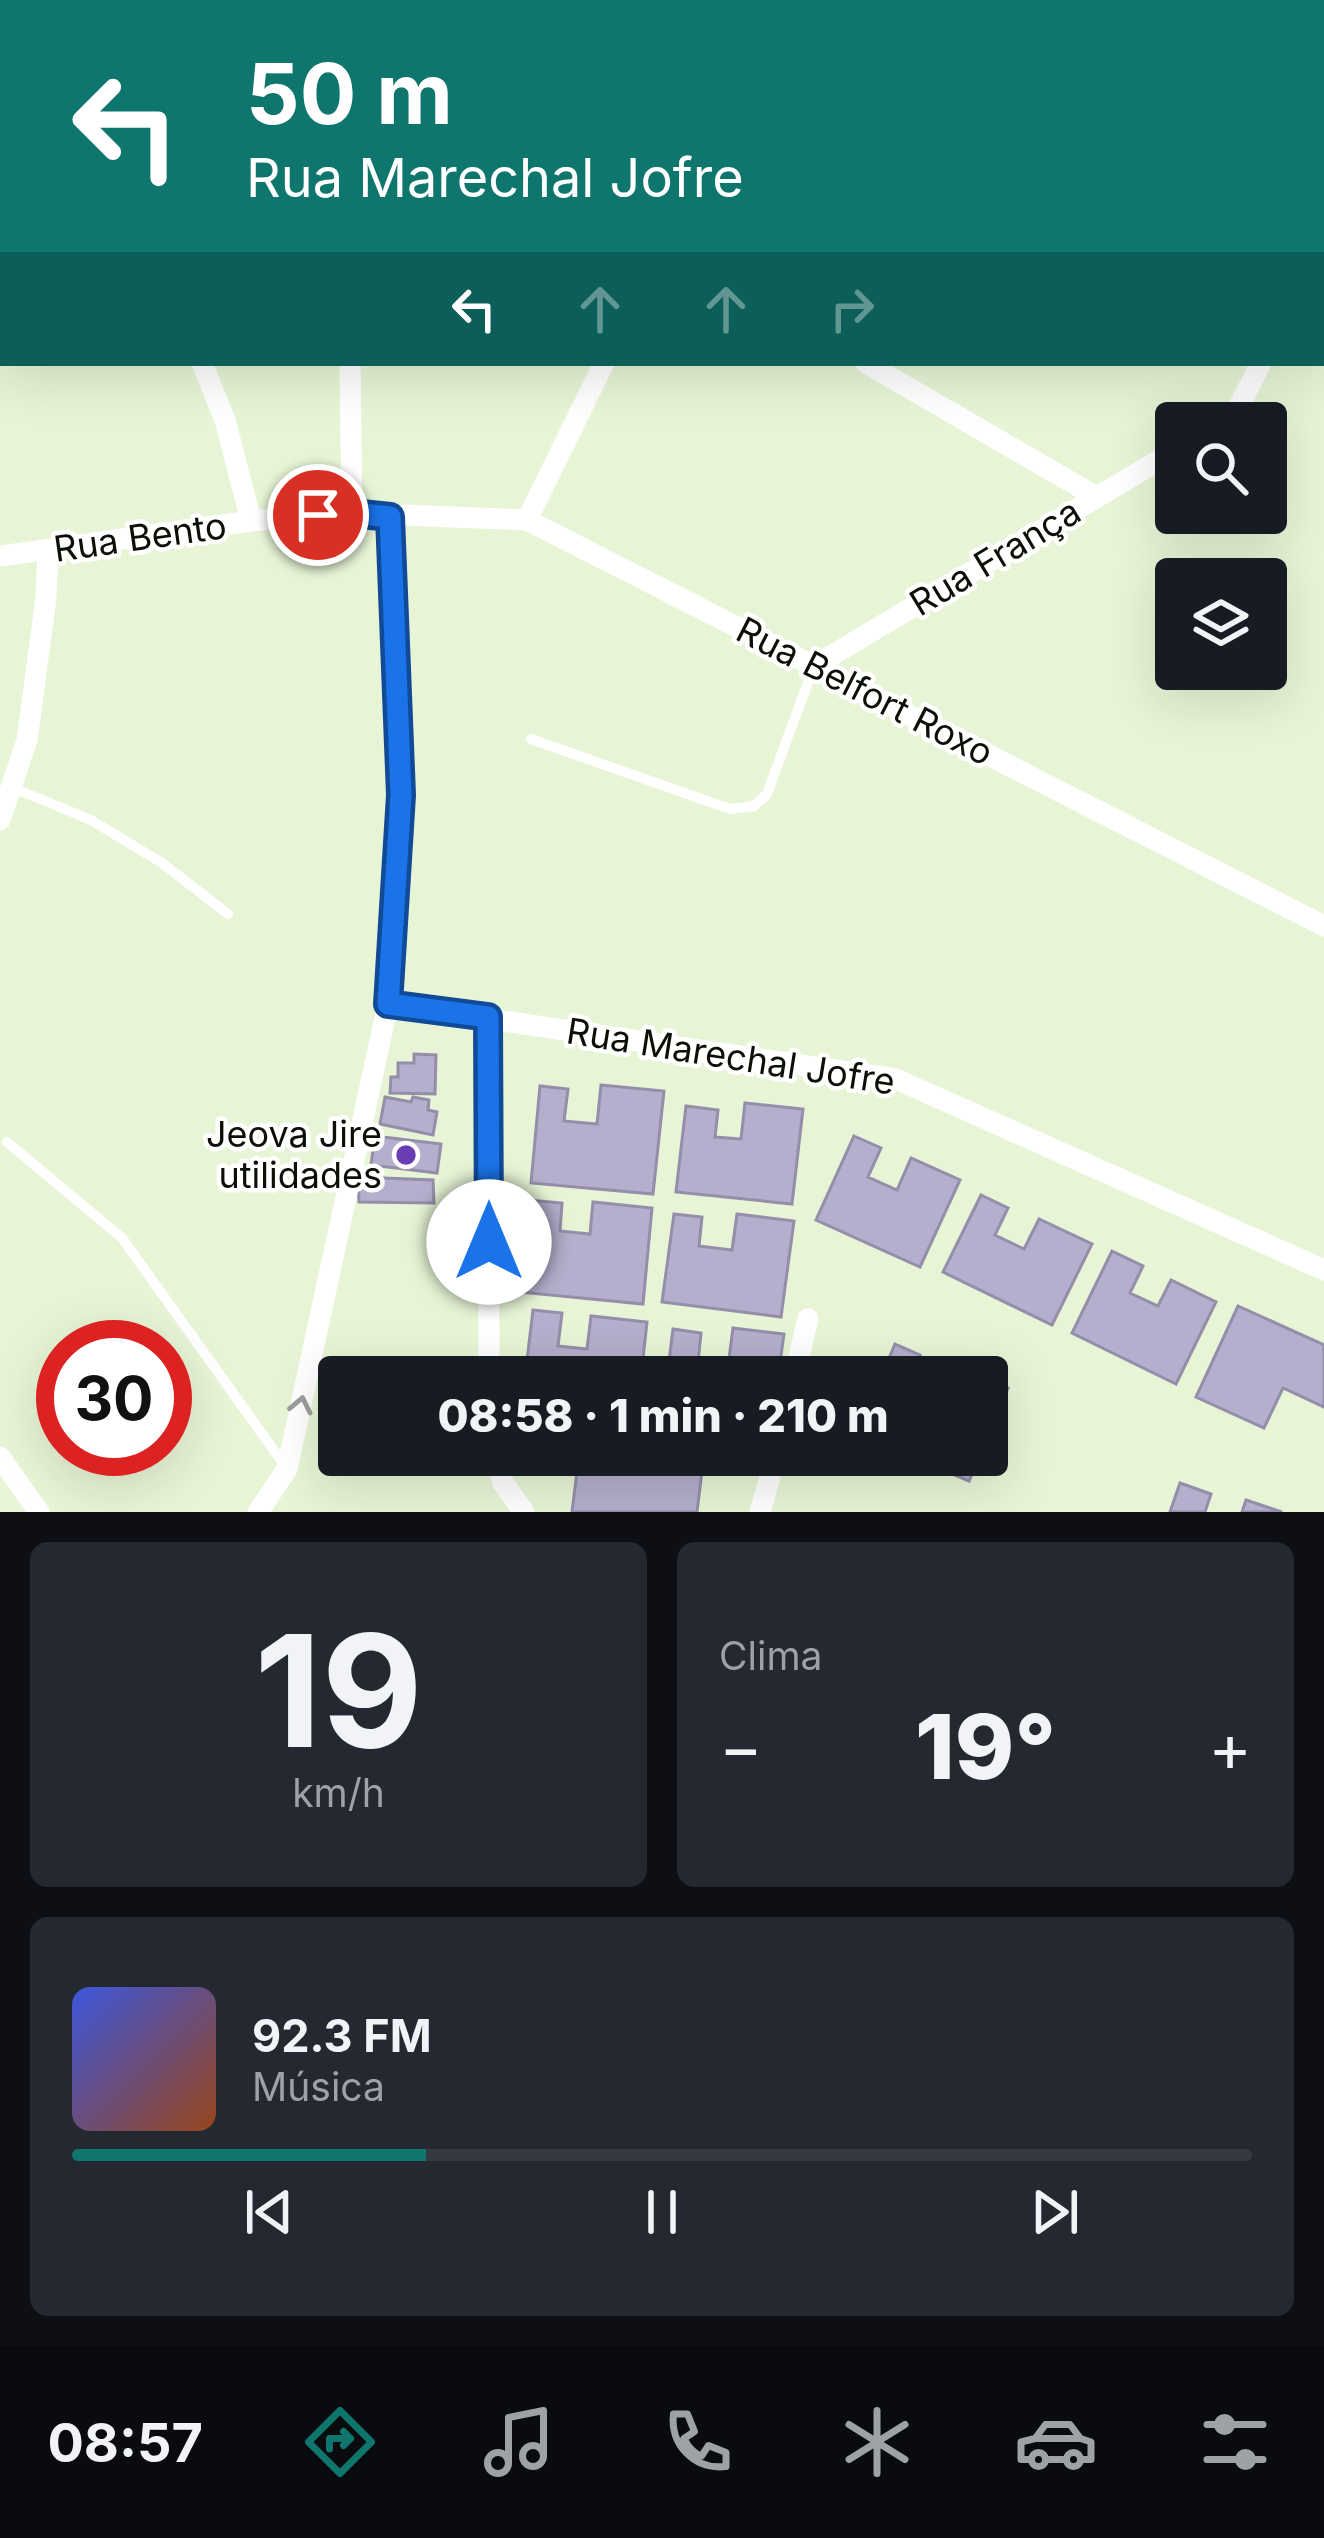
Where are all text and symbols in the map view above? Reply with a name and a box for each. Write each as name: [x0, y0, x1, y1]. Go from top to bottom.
text: 50 m: [246, 43, 453, 144]
icon: left: [48, 48, 204, 204]
text: Rua Marechal Jofre: [246, 145, 744, 210]
icon: left: [441, 276, 507, 342]
icon: ahead: [567, 276, 633, 342]
icon: ahead: [693, 276, 759, 342]
icon: right: [819, 276, 885, 342]
map controls: [1155, 402, 1287, 690]
button: search: [1155, 402, 1287, 534]
pin: [267, 464, 369, 566]
icon: arrive: [285, 482, 351, 548]
street label: Rua França: [902, 489, 1088, 625]
street label: Rua Bento: [51, 503, 229, 571]
button: layers: [1155, 558, 1287, 690]
street label: Rua Belfort Roxo: [729, 607, 1001, 775]
street label: Rua Marechal Jofre: [564, 1008, 898, 1104]
place label: Jeova Jire utilidades: [206, 1112, 382, 1197]
marker: Jeova Jire utilidades: [393, 1142, 419, 1168]
position arrow: [426, 1179, 552, 1305]
speed limit sign: 30: [36, 1320, 192, 1476]
text: 08:58 · 1 min · 210 m: [437, 1388, 889, 1443]
one-way arrow: [287, 1396, 313, 1416]
text: 19: [254, 1596, 423, 1785]
text: Clima: [719, 1632, 822, 1679]
text: 19°: [915, 1692, 1056, 1801]
text: −: [719, 1707, 763, 1787]
text: +: [1208, 1707, 1252, 1787]
text: km/h: [292, 1769, 385, 1816]
text: 92.3 FM: [252, 2008, 432, 2063]
text: Música: [252, 2063, 385, 2110]
icon: previous: [236, 2179, 302, 2245]
icon: pause: [629, 2179, 695, 2245]
icon: next: [1022, 2179, 1088, 2245]
icon: directions: [298, 2400, 382, 2484]
icon: music: [477, 2400, 561, 2484]
icon: phone: [656, 2400, 740, 2484]
icon: climate: [835, 2400, 919, 2484]
icon: car: [1014, 2400, 1098, 2484]
icon: filters: [1193, 2400, 1277, 2484]
text: 08:57: [47, 2410, 203, 2475]

